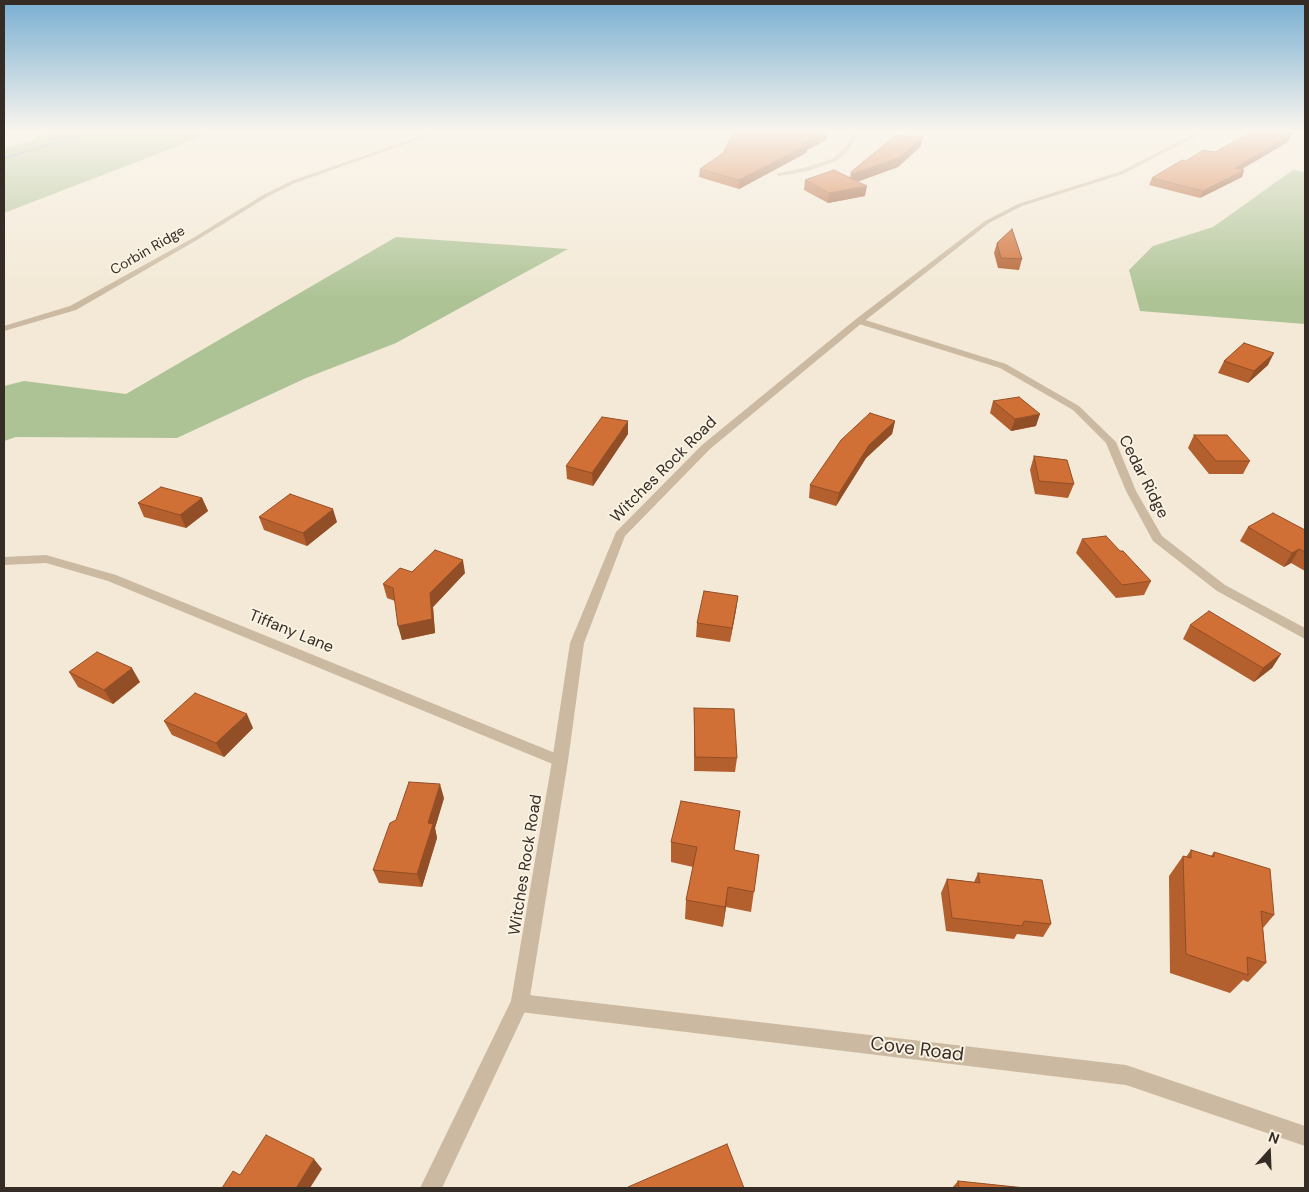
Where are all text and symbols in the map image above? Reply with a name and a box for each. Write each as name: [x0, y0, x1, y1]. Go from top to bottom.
street label: Corbin Ridge: [108, 223, 188, 279]
street label: Witches Rock Road: [607, 413, 721, 527]
street label: Cedar Ridge: [1114, 432, 1172, 522]
street label: Tiffany Lane: [246, 606, 336, 658]
street label: Witches Rock Road: [505, 793, 547, 937]
street label: Cove Road: [869, 1033, 965, 1067]
north arrow: [1244, 1127, 1294, 1177]
text: N: [1266, 1128, 1282, 1148]

